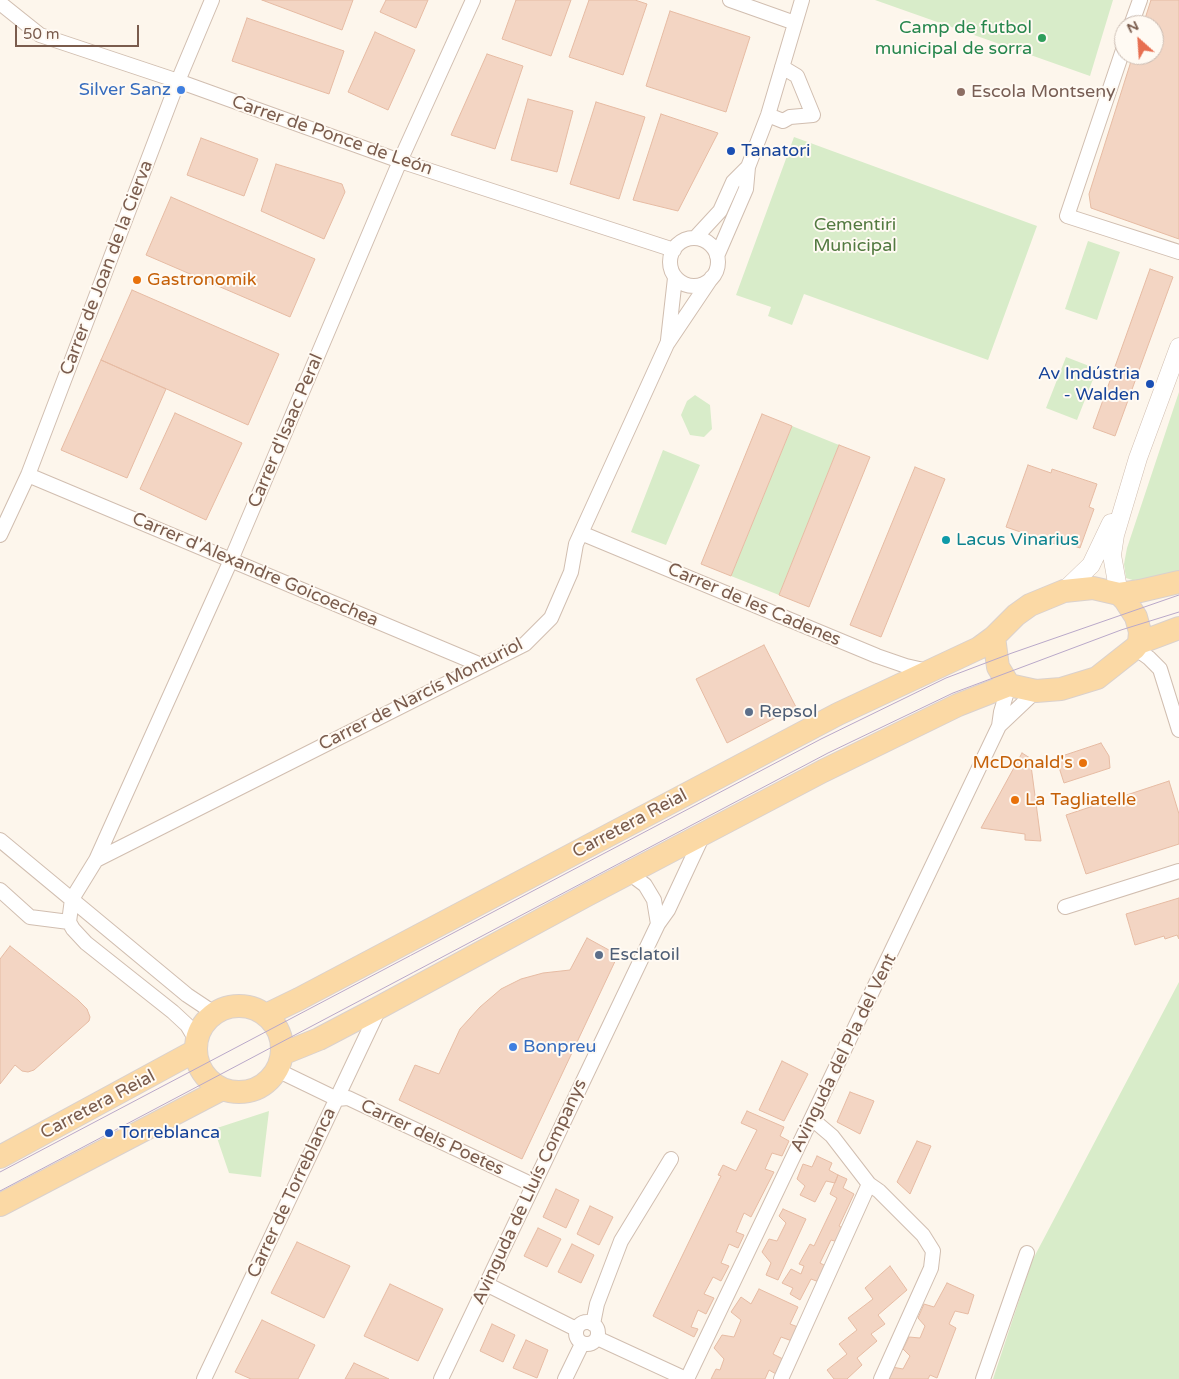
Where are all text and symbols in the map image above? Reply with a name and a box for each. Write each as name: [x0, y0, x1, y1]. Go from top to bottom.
scale bar: [18, 15, 141, 47]
north arrow: [1114, 15, 1164, 65]
place label: Camp de futbol municipal de sorra: [875, 17, 1032, 59]
text: N: [1124, 17, 1141, 37]
text: 50 m: [23, 25, 60, 43]
marker: Camp de futbol municipal de sorra: [1036, 32, 1048, 44]
place label: Silver Sanz: [79, 79, 171, 101]
place label: Escola Montseny: [971, 81, 1116, 103]
marker: Silver Sanz: [175, 84, 187, 96]
marker: Escola Montseny: [955, 86, 967, 98]
street label: Carrer de Ponce de León: [229, 91, 435, 181]
place label: Tanatori: [741, 140, 811, 162]
marker: Tanatori: [725, 145, 737, 157]
street label: Carrer de Joan de la Cierva: [56, 158, 158, 378]
park label: Cementiri Municipal: [813, 214, 897, 256]
place label: Gastronomik: [147, 269, 256, 291]
marker: Gastronomik: [131, 274, 143, 286]
street label: Carrer d'Isaac Peral: [244, 351, 328, 511]
place label: Av Indústria - Walden: [1038, 363, 1140, 406]
marker: Av Indústria - Walden: [1144, 378, 1156, 390]
street label: Carrer d'Alexandre Goicoechea: [129, 508, 381, 632]
place label: Lacus Vinarius: [956, 529, 1079, 551]
marker: Lacus Vinarius: [940, 534, 952, 546]
street label: Carrer de les Cadenes: [664, 559, 844, 651]
street label: Carrer de Narcís Monturiol: [315, 634, 527, 756]
place label: Repsol: [759, 701, 817, 723]
marker: Repsol: [743, 706, 755, 718]
place label: McDonald's: [973, 752, 1073, 774]
marker: McDonald's: [1077, 757, 1089, 769]
street label: Carretera Reial: [569, 785, 691, 863]
place label: La Tagliatelle: [1025, 789, 1136, 811]
marker: La Tagliatelle: [1009, 794, 1021, 806]
place label: Esclatoil: [609, 944, 680, 966]
marker: Esclatoil: [593, 949, 605, 961]
street label: Avinguda del Pla del Vent: [786, 950, 902, 1156]
place label: Bonpreu: [523, 1036, 596, 1058]
marker: Bonpreu: [507, 1041, 519, 1053]
street label: Carretera Reial: [37, 1066, 159, 1144]
street label: Avinguda de Lluís Companys: [468, 1076, 592, 1308]
street label: Carrer dels Poetes: [357, 1095, 507, 1181]
street label: Carrer de Torreblanca: [243, 1105, 341, 1281]
place label: Torreblanca: [119, 1122, 220, 1144]
marker: Torreblanca: [103, 1127, 115, 1139]

